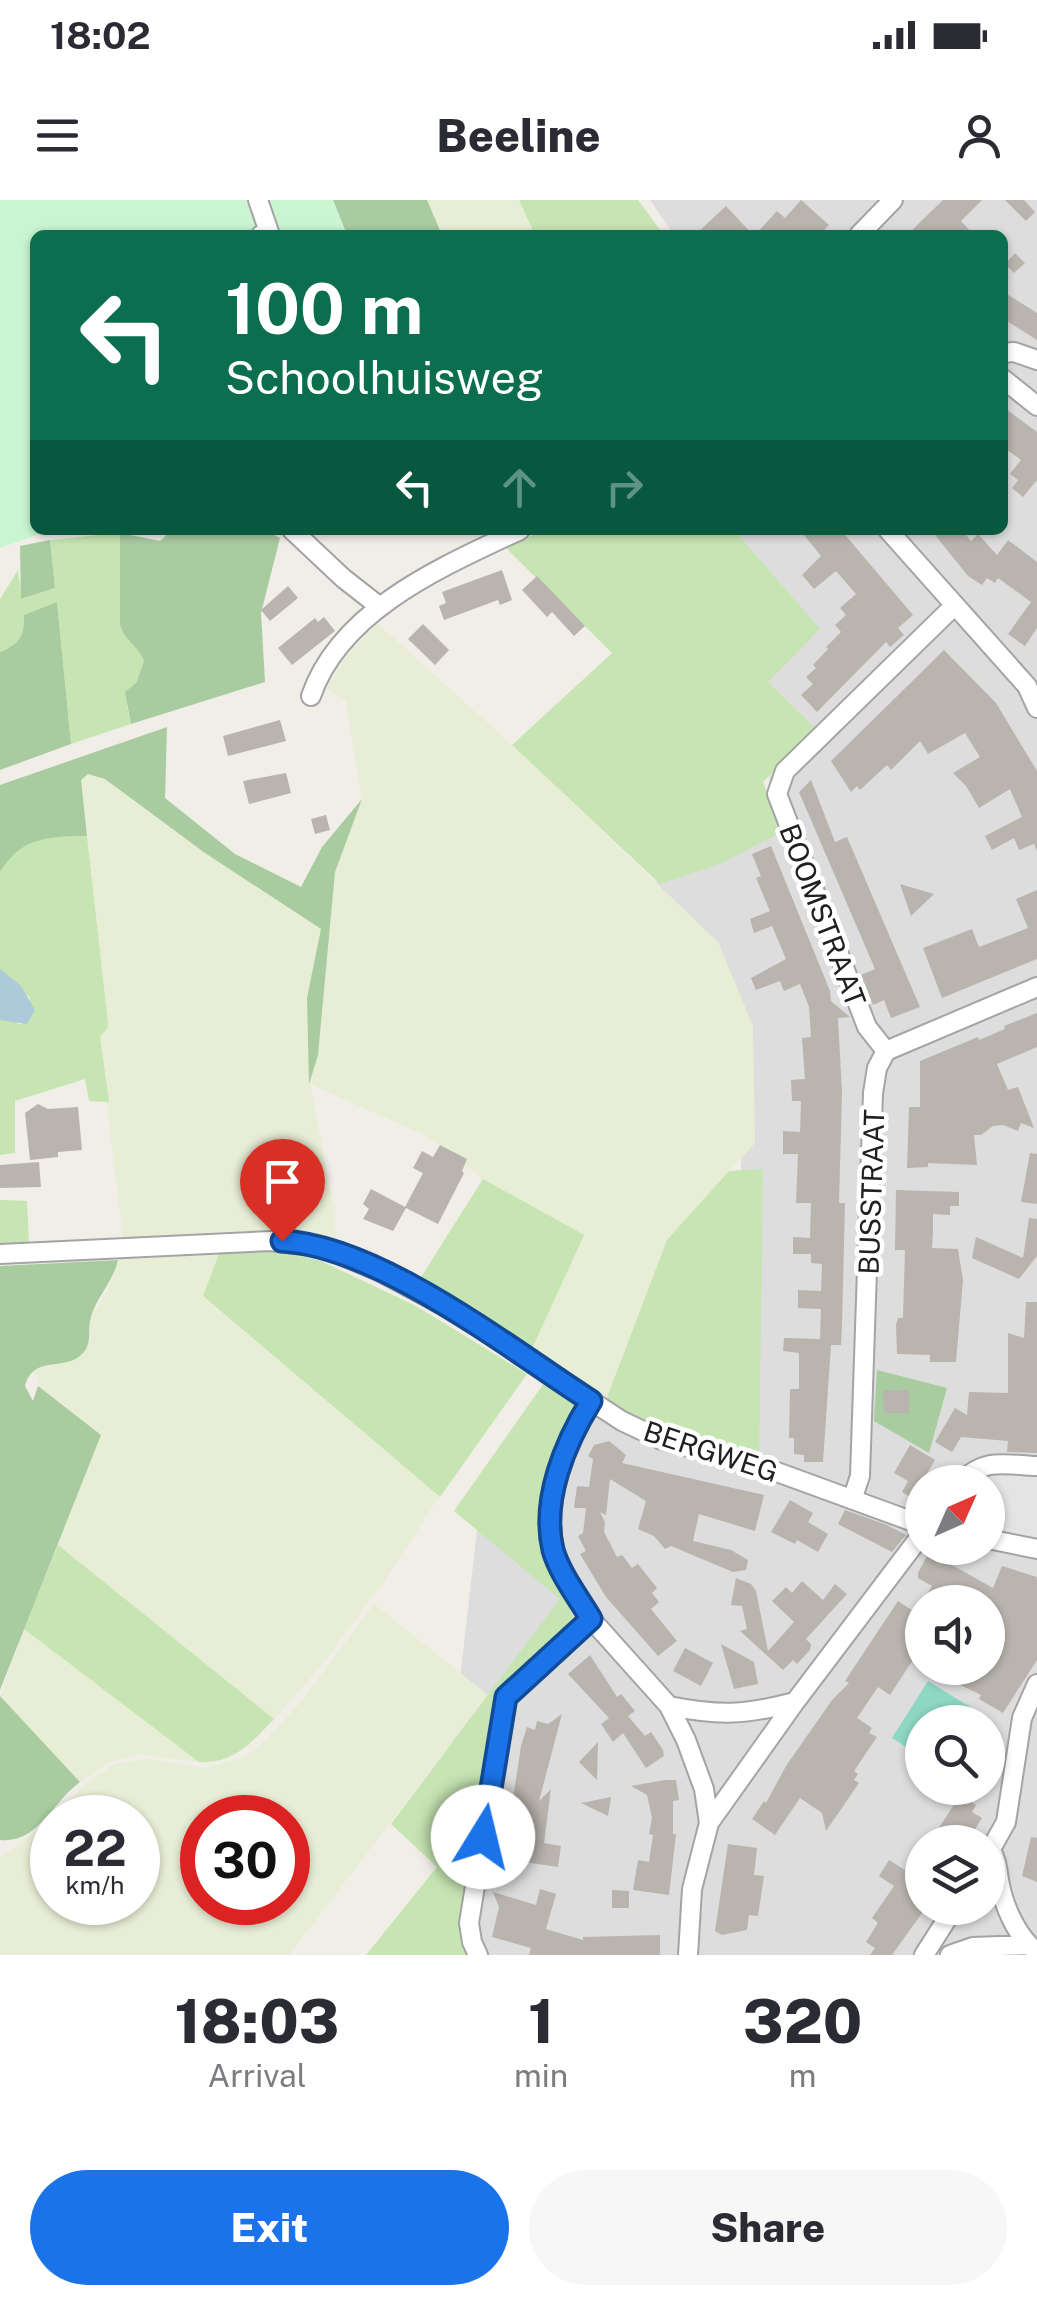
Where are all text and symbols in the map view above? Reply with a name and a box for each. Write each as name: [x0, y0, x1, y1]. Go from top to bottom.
text: 18:02: [50, 13, 151, 58]
icon: menu: [30, 108, 85, 163]
icon: person: [952, 108, 1007, 163]
text: Beeline: [436, 109, 601, 162]
text: 100 m: [225, 267, 423, 350]
icon: left: [60, 270, 190, 400]
text: Schoolhuisweg: [225, 351, 544, 404]
icon: left: [387, 460, 442, 515]
icon: ahead: [492, 460, 547, 515]
icon: right: [597, 460, 652, 515]
street label: BOOMSTRAAT: [773, 819, 873, 1011]
street label: BUSSTRAAT: [852, 1109, 890, 1275]
pin: [240, 1139, 325, 1242]
icon: arrive: [255, 1154, 310, 1209]
street label: BERGWEG: [640, 1414, 782, 1488]
north arrow: [905, 1465, 1005, 1565]
map controls: [905, 1465, 1005, 1925]
button: sound: [905, 1585, 1005, 1685]
button: search: [905, 1705, 1005, 1805]
position arrow: [431, 1785, 535, 1889]
speed limit sign: 30: [180, 1795, 310, 1925]
text: 22: [63, 1818, 127, 1877]
button: layers: [905, 1825, 1005, 1925]
text: km/h: [66, 1870, 124, 1900]
text: 18:03: [175, 1986, 339, 2057]
text: 1: [528, 1986, 554, 2057]
text: 320: [743, 1986, 862, 2057]
text: Arrival: [208, 2057, 306, 2094]
text: min: [514, 2057, 568, 2094]
text: m: [789, 2057, 816, 2094]
button: Exit: [30, 2170, 509, 2285]
button: Share: [529, 2170, 1007, 2285]

